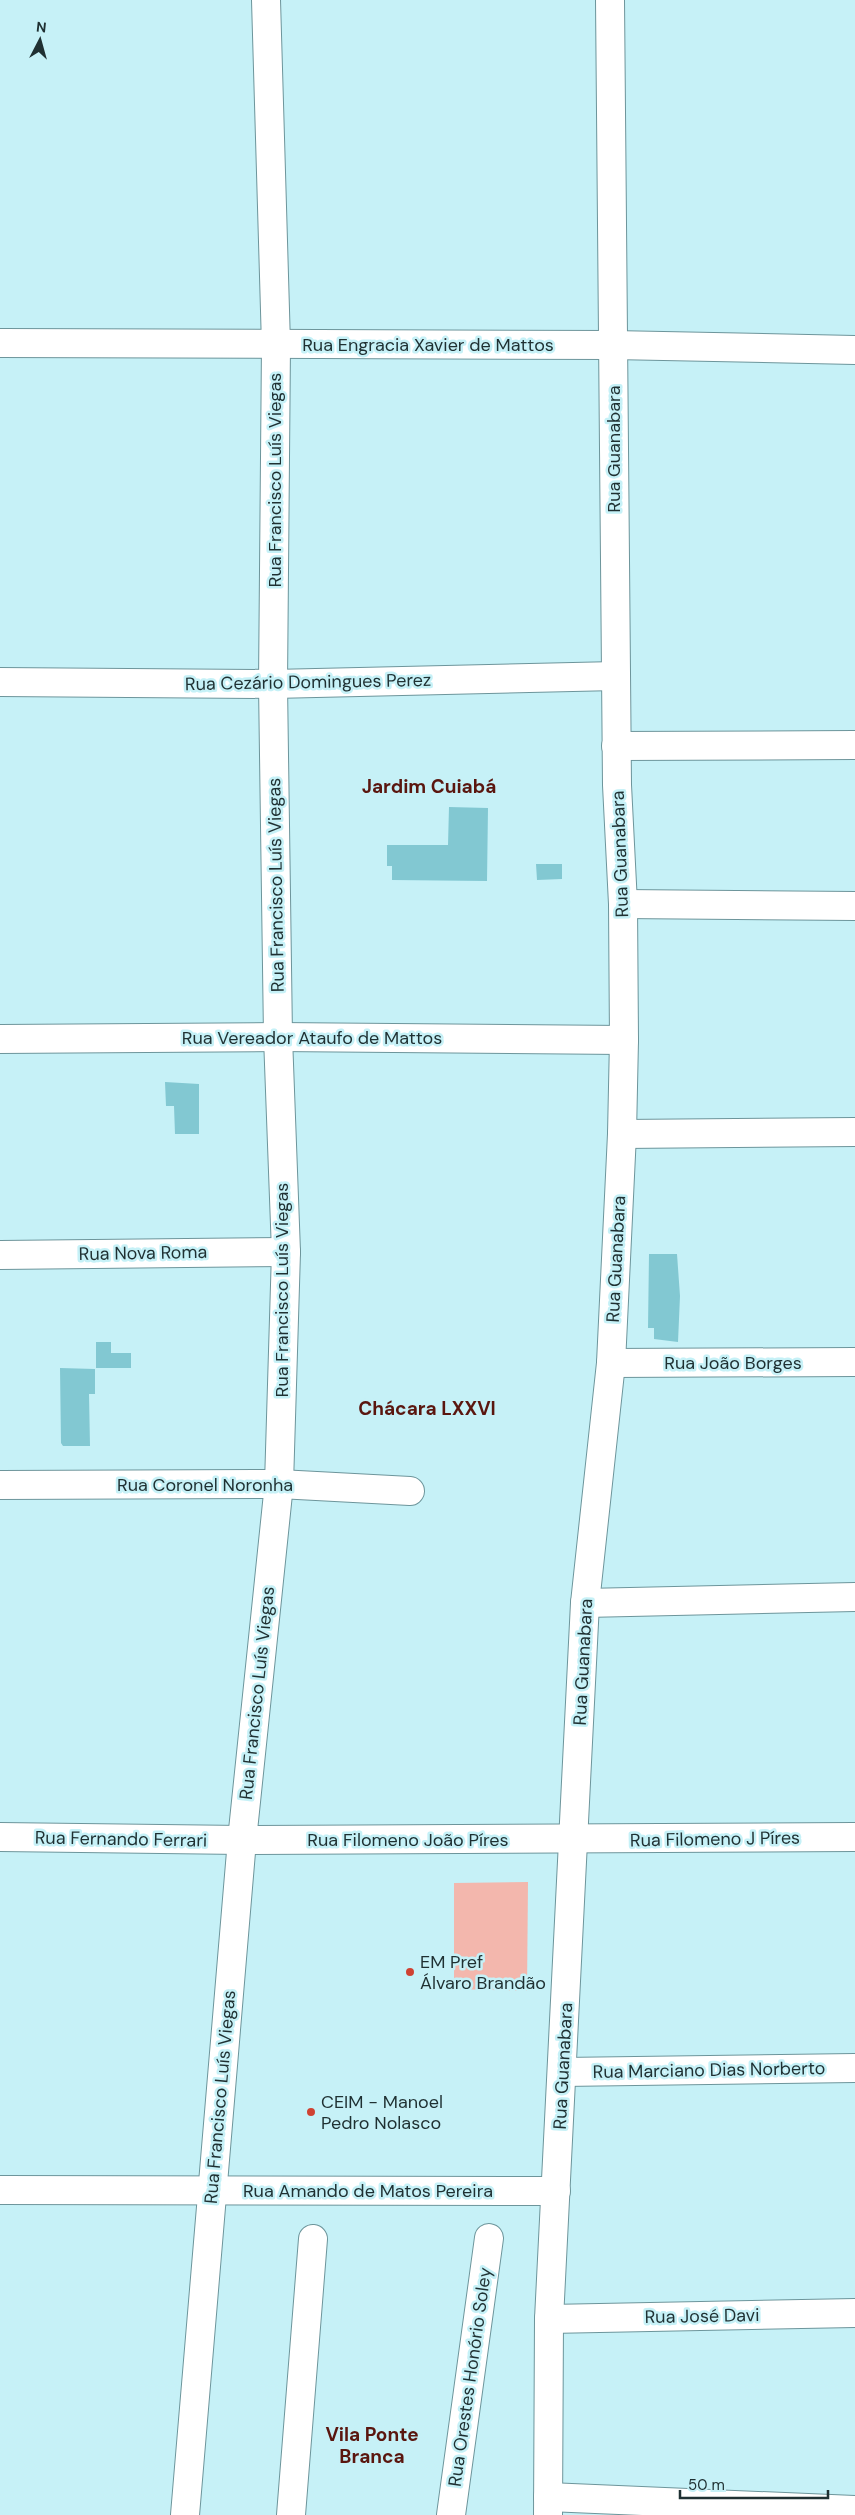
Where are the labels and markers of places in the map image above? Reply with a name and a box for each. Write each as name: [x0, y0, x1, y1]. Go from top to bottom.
place label: EM Pref Álvaro Brandão: [420, 1950, 546, 1995]
marker: EM Pref Álvaro Brandão: [404, 1966, 416, 1978]
place label: CEIM - Manoel Pedro Nolasco: [321, 2090, 443, 2135]
marker: CEIM - Manoel Pedro Nolasco: [305, 2106, 317, 2118]

